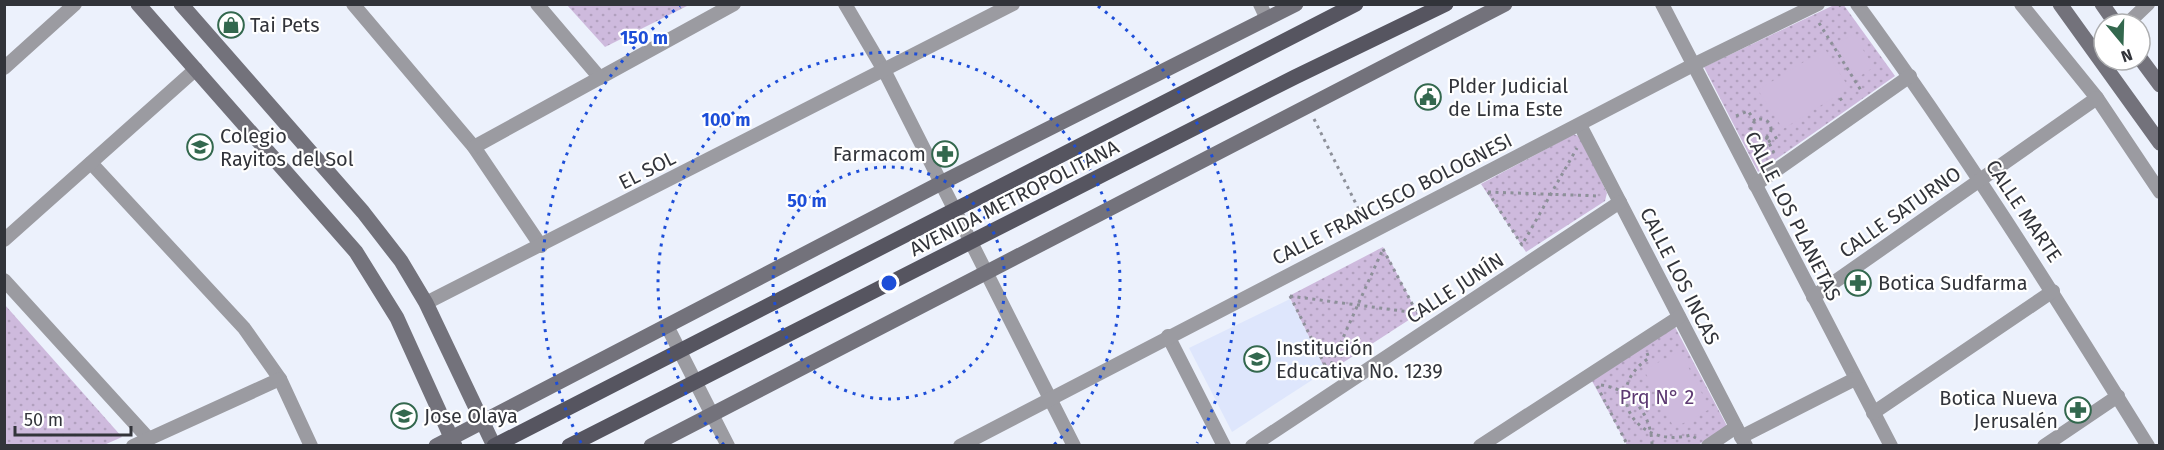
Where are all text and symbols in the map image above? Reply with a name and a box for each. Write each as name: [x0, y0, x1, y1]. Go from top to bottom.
shop icon: Tai Pets: [216, 10, 246, 40]
north arrow: [2092, 12, 2152, 72]
place label: Tai Pets: [250, 13, 320, 37]
text: 150 m: [620, 27, 668, 49]
text: N: [2119, 45, 2135, 66]
place label: Plder Judicial de Lima Este: [1448, 74, 1568, 121]
public building icon: Plder Judicial de Lima Este: [1413, 82, 1443, 112]
text: 100 m: [702, 109, 750, 131]
place label: Colegio Rayitos del Sol: [220, 124, 354, 171]
street label: CALLE LOS PLANETAS: [1740, 127, 1846, 305]
street label: CALLE FRANCISCO BOLOGNESI: [1268, 128, 1516, 270]
school or university icon: Colegio Rayitos del Sol: [185, 132, 215, 162]
street label: AVENIDA METROPOLITANA: [905, 134, 1123, 261]
pharmacy icon: Farmacom: [930, 139, 960, 169]
place label: Farmacom: [833, 142, 926, 166]
street label: EL SOL: [615, 146, 680, 194]
street label: CALLE MARTE: [1981, 155, 2067, 267]
street label: CALLE SATURNO: [1835, 161, 1965, 263]
text: 50 m: [787, 190, 827, 212]
street label: CALLE LOS INCAS: [1635, 203, 1725, 349]
street label: CALLE JUNÍN: [1402, 248, 1508, 328]
pharmacy icon: Botica Sudfarma: [1843, 268, 1873, 298]
place label: Botica Sudfarma: [1878, 271, 2028, 295]
centre of rings: [879, 273, 899, 293]
place label: Institución Educativa No. 1239: [1276, 336, 1443, 383]
school or university icon: Institución Educativa No. 1239: [1242, 344, 1272, 374]
park label: Prq N° 2: [1620, 385, 1694, 409]
place label: Botica Nueva Jerusalén: [1939, 386, 2058, 433]
pharmacy icon: Botica Nueva Jerusalén: [2063, 395, 2093, 425]
scale bar: [15, 399, 130, 437]
school or university icon: Jose Olaya: [389, 401, 419, 431]
place label: Jose Olaya: [424, 404, 518, 428]
text: 50 m: [24, 409, 63, 431]

